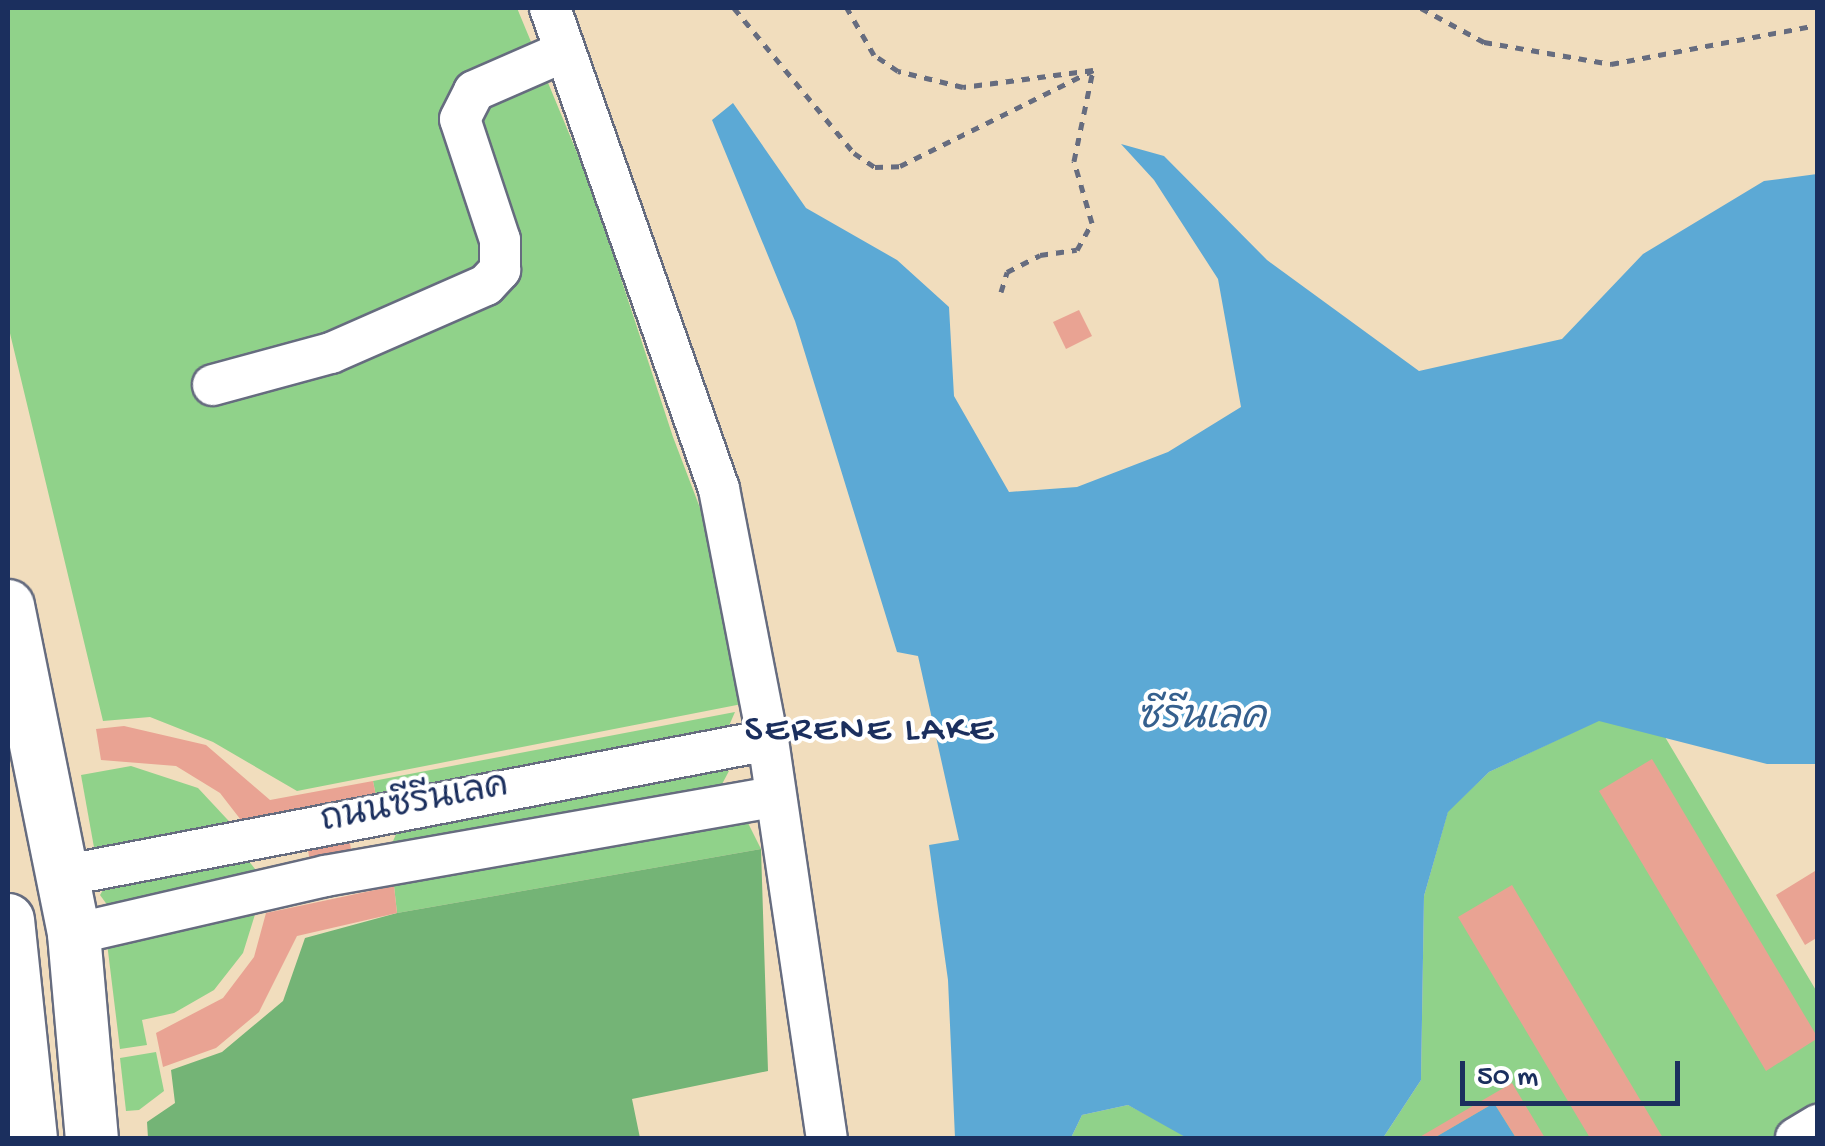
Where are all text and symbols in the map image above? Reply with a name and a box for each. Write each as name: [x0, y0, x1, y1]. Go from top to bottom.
water label: ซีรีนเลค: [1136, 698, 1266, 744]
district label: SERENE LAKE: [745, 709, 995, 755]
street label: ถนนซีรีนเลค: [318, 767, 512, 845]
scale bar: [1465, 1041, 1685, 1103]
text: 50 m: [1477, 1061, 1538, 1096]

